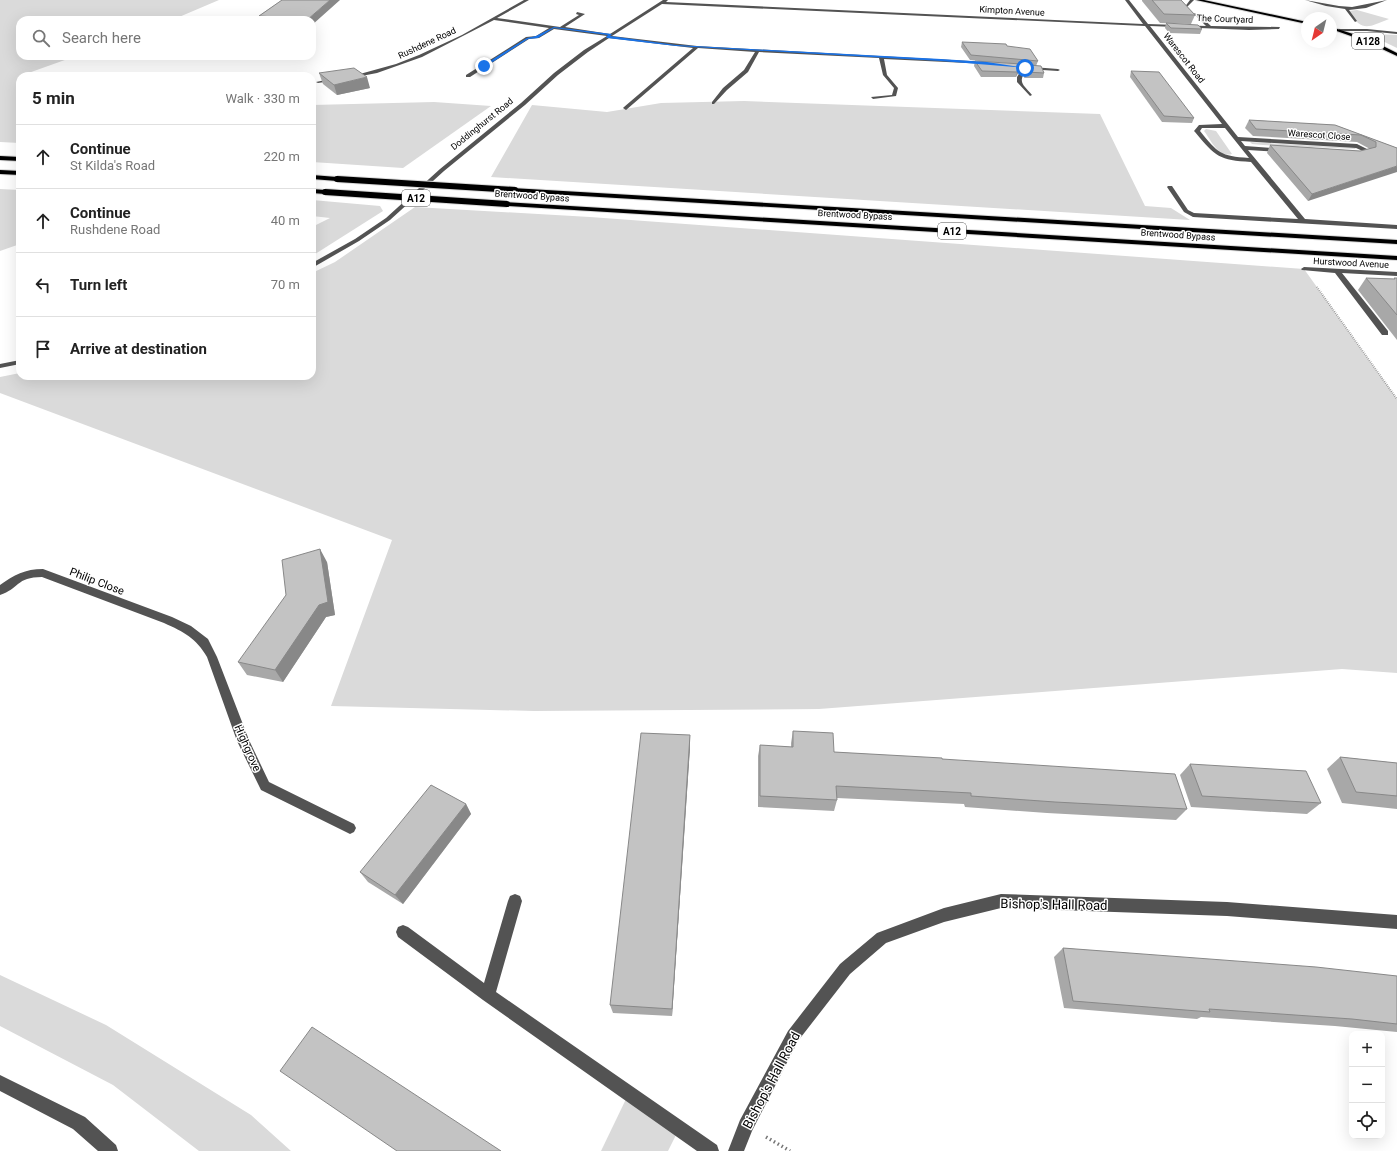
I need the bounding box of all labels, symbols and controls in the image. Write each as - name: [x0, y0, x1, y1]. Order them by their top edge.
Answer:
- street label: Kimpton Avenue: [979, 4, 1045, 18]
- north arrow: [1301, 12, 1337, 48]
- street label: The Courtyard: [1197, 13, 1253, 25]
- search box: [16, 16, 316, 60]
- street label: Rushdene Road: [397, 25, 457, 61]
- icon: search: [30, 27, 52, 49]
- text: Search here: [62, 29, 141, 47]
- street label: Warescot Road: [1161, 31, 1207, 85]
- road number: A128: [1352, 33, 1384, 49]
- route end: [475, 57, 493, 75]
- route start: [1016, 59, 1034, 77]
- text: 5 min: [32, 88, 75, 108]
- text: Walk · 330 m: [225, 91, 300, 106]
- street label: Doddinghurst Road: [449, 96, 515, 152]
- street label: Warescot Close: [1287, 128, 1351, 142]
- text: Continue: [70, 140, 131, 158]
- icon: ahead: [32, 146, 54, 168]
- text: 220 m: [263, 149, 300, 164]
- text: St Kilda's Road: [70, 158, 155, 173]
- street label: Brentwood Bypass: [494, 188, 570, 204]
- road number: A12: [402, 190, 430, 206]
- text: Continue: [70, 204, 131, 222]
- street label: Brentwood Bypass: [817, 208, 893, 222]
- icon: ahead: [32, 210, 54, 232]
- text: 40 m: [271, 213, 300, 228]
- text: Rushdene Road: [70, 222, 160, 237]
- road number: A12: [938, 223, 966, 239]
- street label: Brentwood Bypass: [1140, 227, 1216, 243]
- street label: Hurstwood Avenue: [1313, 256, 1389, 270]
- icon: left: [32, 274, 54, 296]
- text: Turn left: [70, 276, 127, 294]
- text: 70 m: [271, 277, 300, 292]
- icon: arrive: [32, 338, 54, 360]
- text: Arrive at destination: [70, 340, 207, 358]
- street label: Philip Close: [68, 565, 126, 598]
- street label: Highgrove: [231, 723, 264, 774]
- street label: Bishop's Hall Road: [1000, 896, 1108, 913]
- street label: Bishop's Hall Road: [740, 1029, 803, 1131]
- map controls: [1349, 1031, 1385, 1139]
- button: +: [1349, 1031, 1385, 1067]
- button: −: [1349, 1067, 1385, 1103]
- button: locate: [1349, 1103, 1385, 1139]

